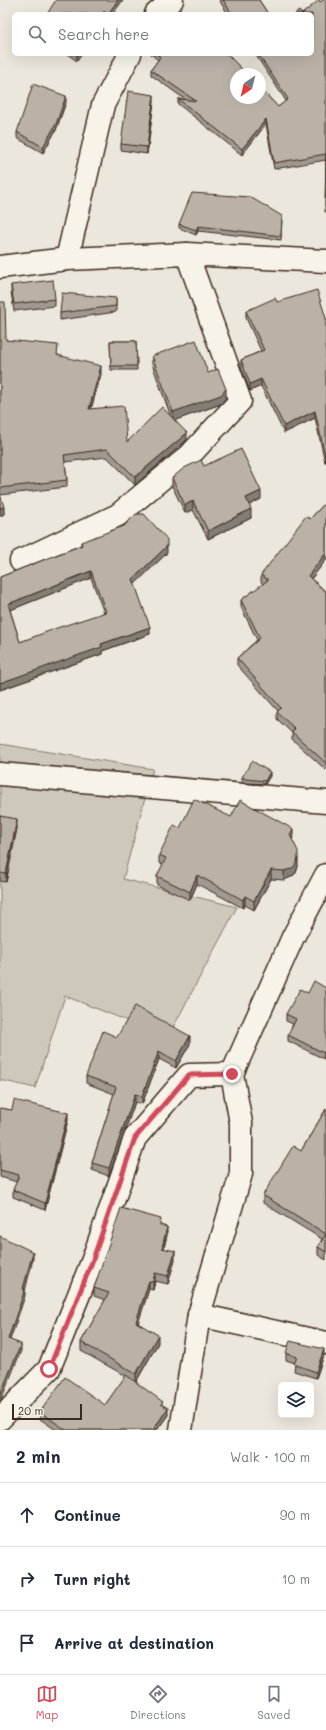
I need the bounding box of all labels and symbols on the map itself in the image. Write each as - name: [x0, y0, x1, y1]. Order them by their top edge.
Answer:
- north arrow: [230, 68, 266, 104]
- route end: [223, 1065, 241, 1083]
- route start: [40, 1360, 58, 1378]
- scale bar: [12, 1402, 82, 1421]

